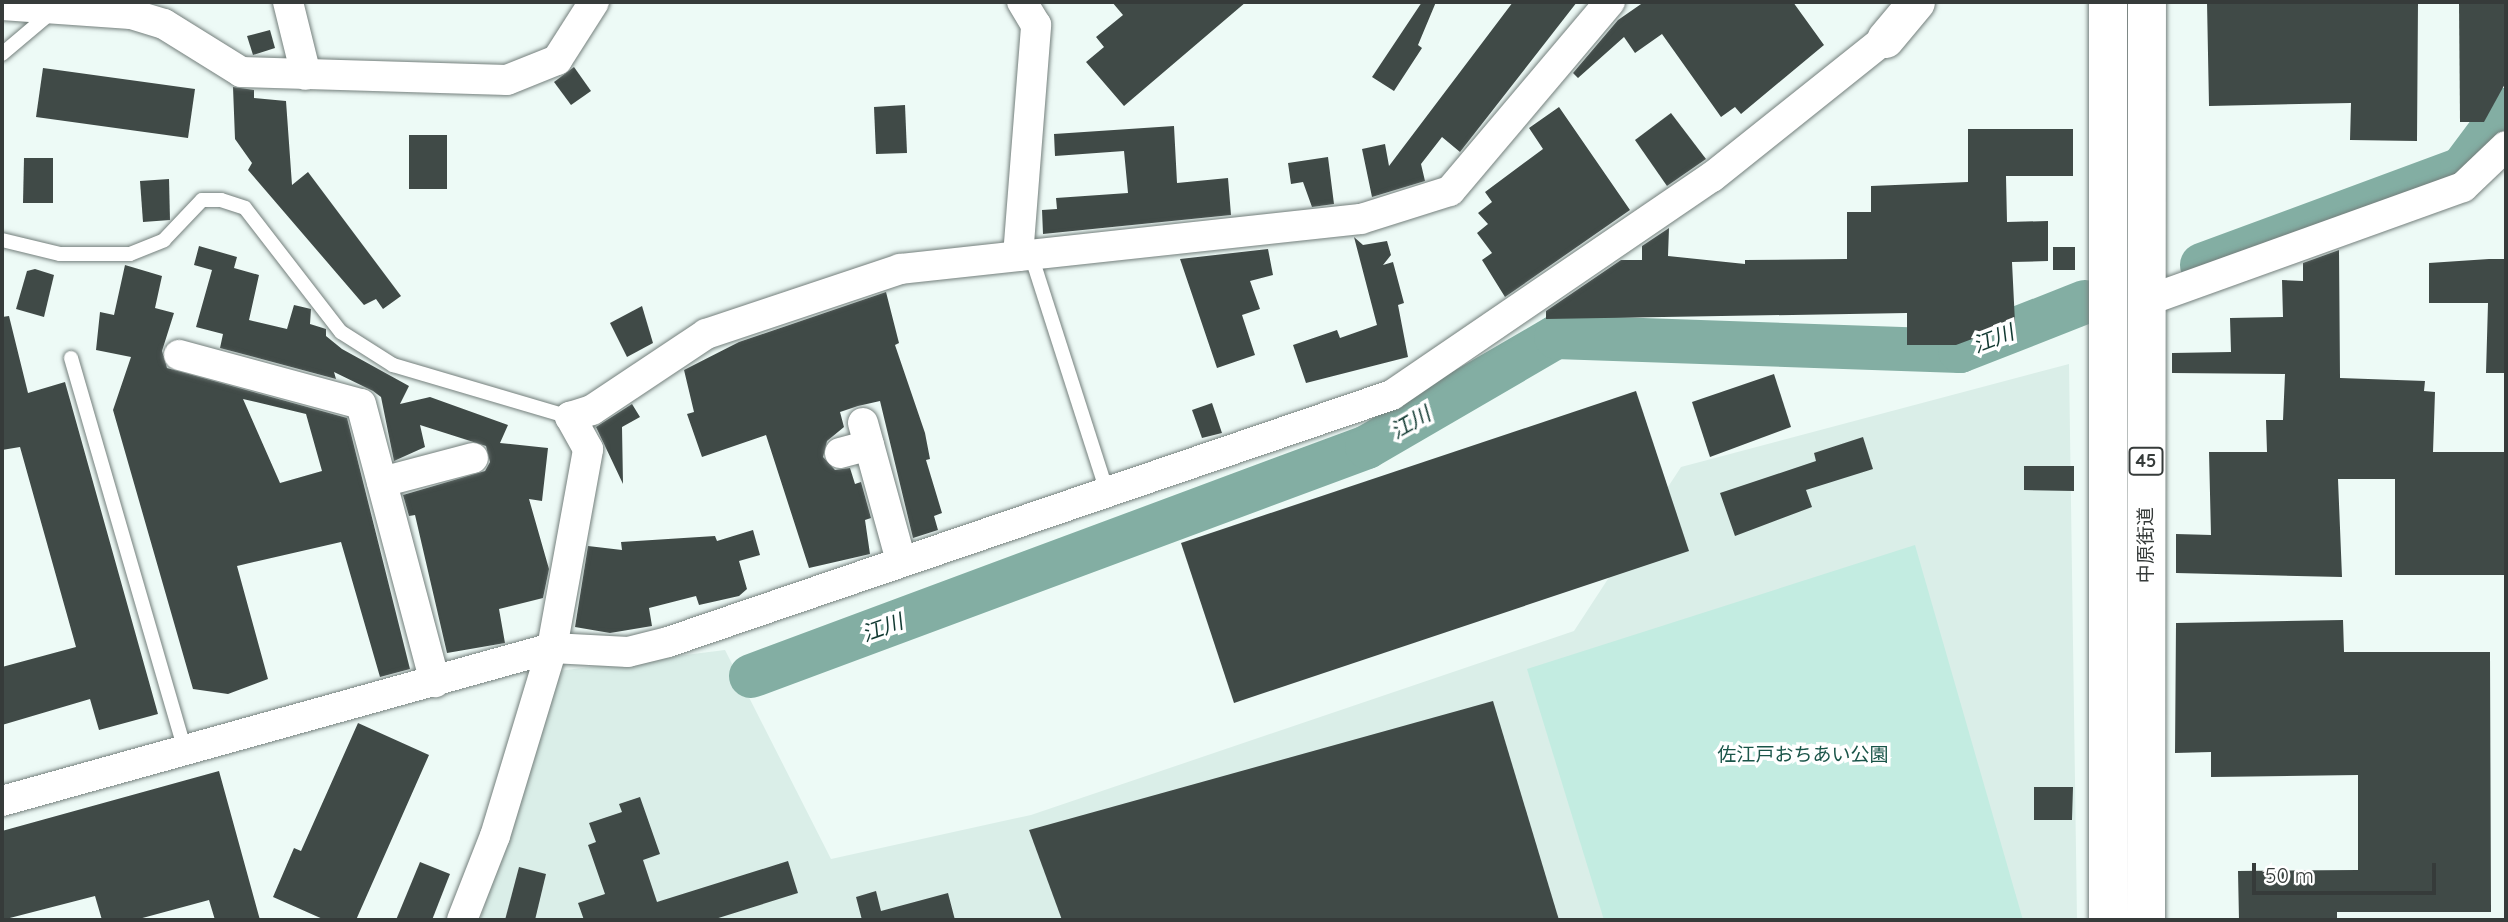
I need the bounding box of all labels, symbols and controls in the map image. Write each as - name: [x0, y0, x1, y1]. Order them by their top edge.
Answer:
- water label: 江川: [1969, 319, 2017, 357]
- water label: 江川: [1386, 401, 1434, 443]
- road number: 45: [2128, 447, 2164, 476]
- street label: 中原街道: [2135, 507, 2157, 583]
- water label: 江川: [858, 608, 906, 646]
- park label: 佐江戸おちあい公園: [1718, 744, 1888, 766]
- scale bar: [2256, 848, 2440, 892]
- text: 50 m: [2265, 862, 2314, 888]

